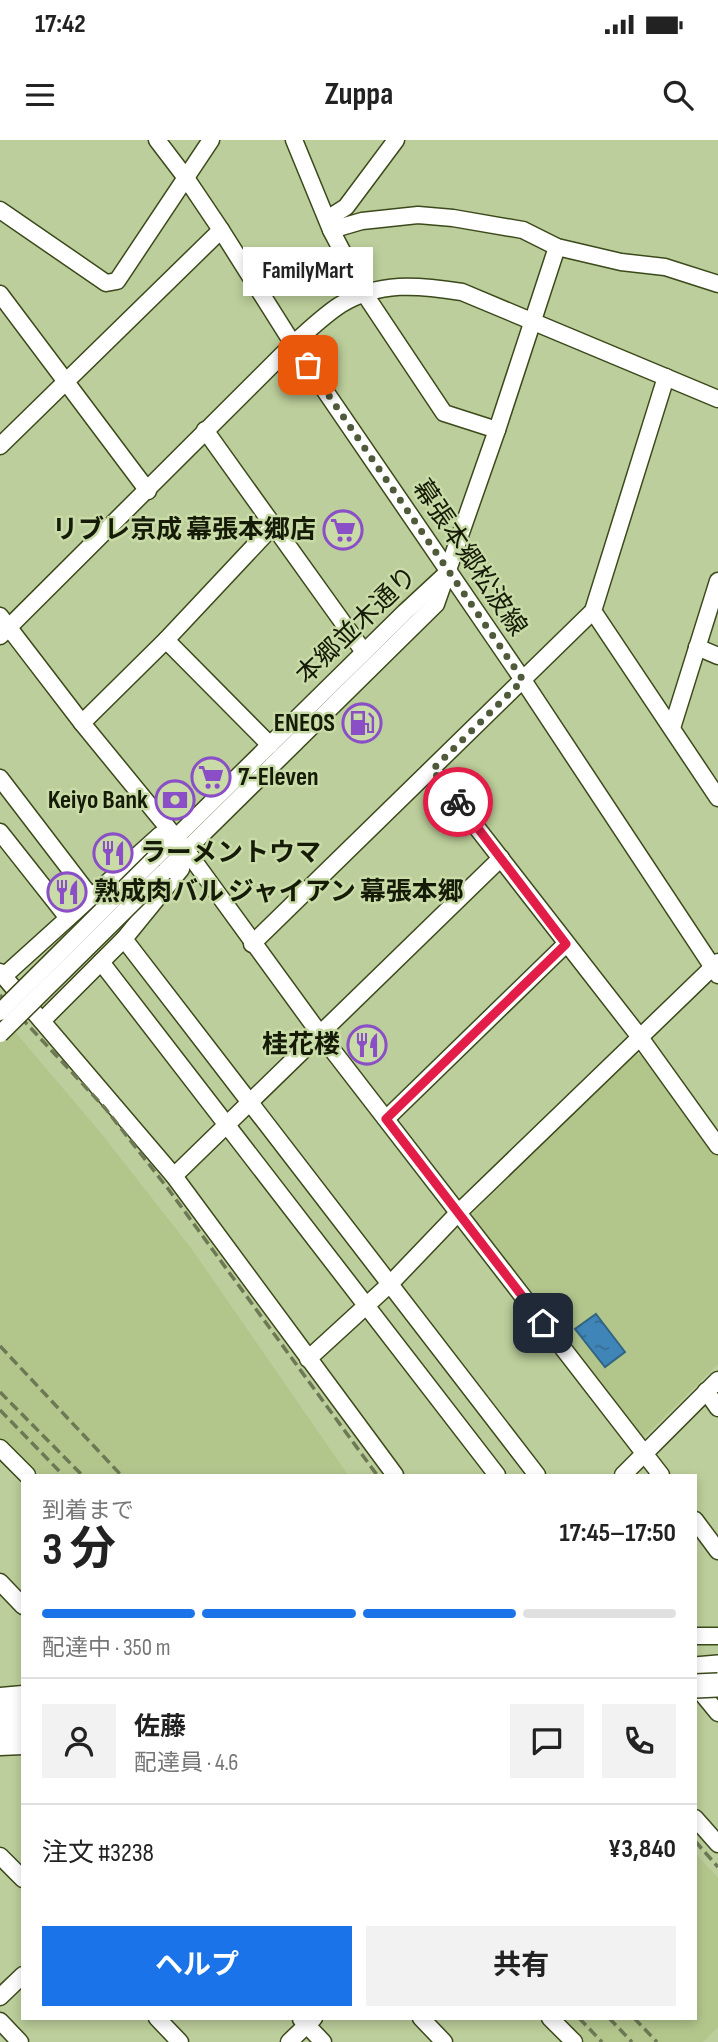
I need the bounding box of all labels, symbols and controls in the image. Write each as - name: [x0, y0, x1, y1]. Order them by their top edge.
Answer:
- text: 17:42: [35, 9, 86, 40]
- text: Zuppa: [325, 75, 393, 114]
- icon: menu: [21, 76, 59, 114]
- icon: search: [659, 76, 697, 114]
- callout: FamilyMart: [243, 246, 373, 295]
- text: FamilyMart: [262, 257, 354, 285]
- pin: [278, 335, 338, 395]
- icon: bag: [289, 346, 327, 384]
- street label: 幕張本郷松波線: [405, 474, 533, 642]
- supermarket icon: リブレ京成 幕張本郷店: [322, 509, 364, 551]
- place label: リブレ京成 幕張本郷店: [52, 515, 316, 546]
- street label: 本郷並木通り: [290, 561, 424, 691]
- fuel station icon: ENEOS: [341, 702, 383, 744]
- place label: ENEOS: [274, 708, 335, 739]
- supermarket icon: 7-Eleven: [190, 756, 232, 798]
- place label: 7-Eleven: [238, 762, 319, 793]
- courier: [423, 767, 493, 837]
- bank icon: Keiyo Bank: [154, 779, 196, 821]
- icon: bike: [439, 783, 477, 821]
- place label: Keiyo Bank: [48, 785, 148, 816]
- restaurant icon: ラーメントウマ: [92, 832, 134, 874]
- place label: ラーメントウマ: [140, 838, 321, 869]
- restaurant icon: 熟成肉バル ジャイアン 幕張本郷: [46, 871, 88, 913]
- place label: 熟成肉バル ジャイアン 幕張本郷: [94, 877, 464, 908]
- restaurant icon: 桂花楼: [346, 1024, 388, 1066]
- place label: 桂花楼: [262, 1030, 340, 1061]
- pin: [513, 1293, 573, 1353]
- icon: home: [524, 1304, 562, 1342]
- text: 到着まで: [42, 1497, 134, 1525]
- text: 17:45–17:50: [560, 1518, 676, 1549]
- text: 3 分: [42, 1523, 116, 1578]
- text: 配達中 · 350 m: [42, 1634, 170, 1662]
- button: person: [42, 1704, 116, 1778]
- button: chat: [510, 1704, 584, 1778]
- button: phone: [602, 1704, 676, 1778]
- text: 佐藤: [134, 1712, 186, 1743]
- text: 配達員 · 4.6: [134, 1749, 238, 1777]
- text: ¥3,840: [608, 1834, 676, 1865]
- text: 注文 #3238: [42, 1838, 154, 1869]
- button: ヘルプ: [42, 1926, 352, 2006]
- button: 共有: [366, 1926, 676, 2006]

